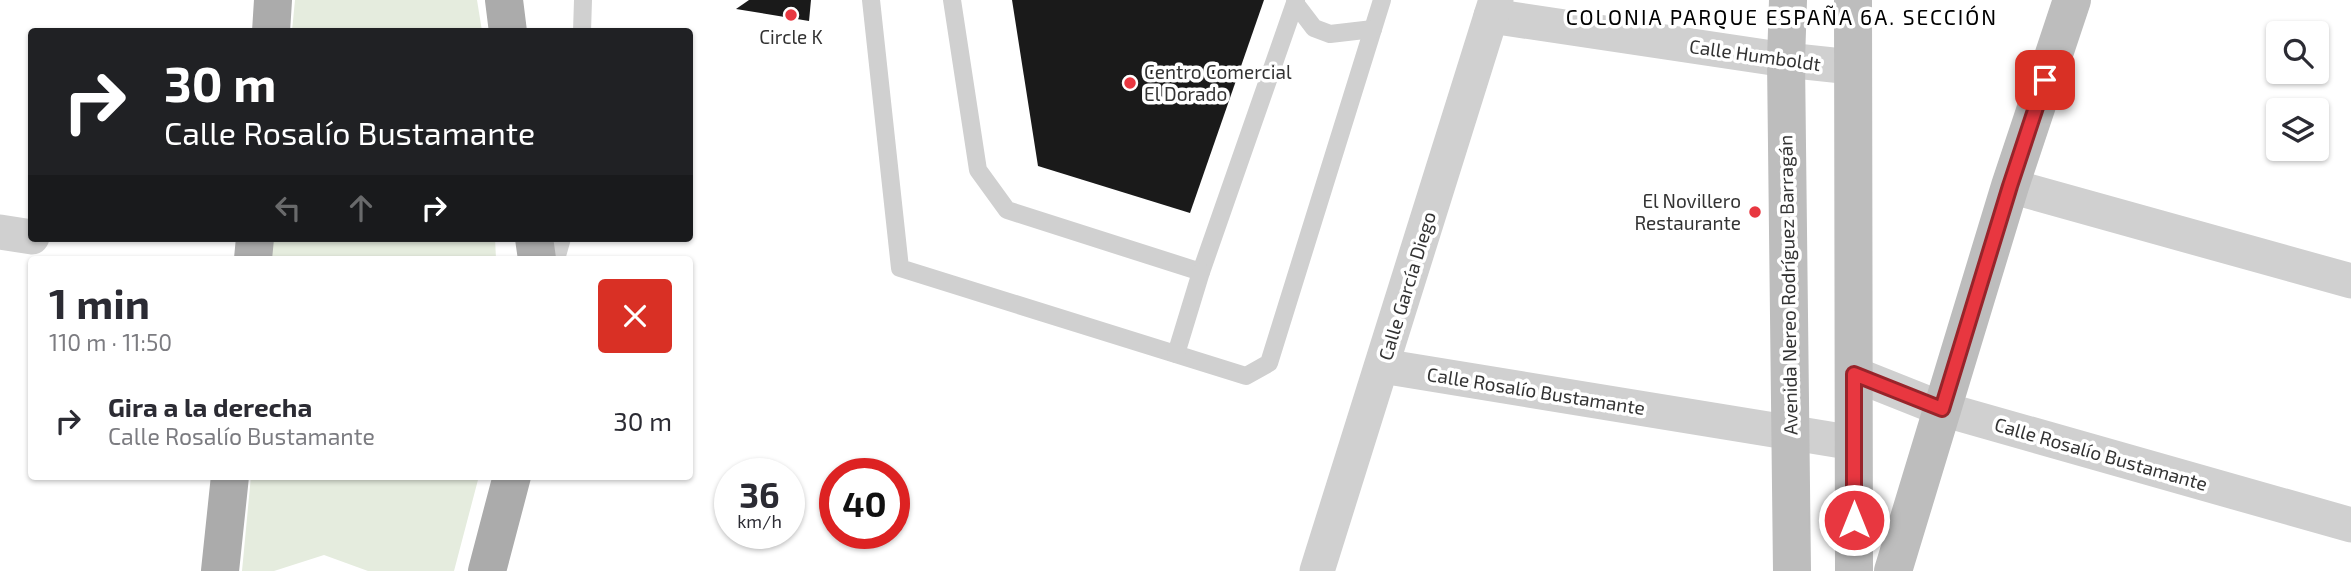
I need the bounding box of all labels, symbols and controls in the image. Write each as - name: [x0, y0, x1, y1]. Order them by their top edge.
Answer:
- district label: COLONIA PARQUE ESPAÑA 6A. SECCIÓN: [1566, 4, 1998, 30]
- marker: Circle K: [783, 7, 799, 23]
- map controls: [2266, 21, 2329, 161]
- button: search: [2266, 21, 2329, 84]
- place label: Circle K: [759, 25, 823, 48]
- street label: Calle Humboldt: [1688, 34, 1822, 75]
- pin: [2015, 50, 2075, 110]
- text: 30 m: [164, 53, 276, 112]
- icon: right: [49, 56, 140, 147]
- place label: Centro Comercial El Dorado: [1144, 60, 1292, 105]
- icon: arrive: [2026, 61, 2064, 99]
- marker: Centro Comercial El Dorado: [1122, 75, 1138, 91]
- button: layers: [2266, 98, 2329, 161]
- text: Calle Rosalío Bustamante: [164, 113, 535, 151]
- street label: Avenida Nereo Rodríguez Barragán: [1773, 135, 1802, 435]
- icon: left: [269, 189, 307, 227]
- icon: ahead: [342, 189, 380, 227]
- icon: right: [415, 189, 453, 227]
- place label: El Novillero Restaurante: [1634, 189, 1741, 234]
- marker: El Novillero Restaurante: [1747, 204, 1763, 220]
- street label: Calle García Diego: [1373, 209, 1440, 363]
- text: 1 min: [49, 277, 150, 327]
- button: close: [598, 279, 672, 353]
- text: 110 m · 11:50: [49, 328, 172, 356]
- street label: Calle Rosalío Bustamante: [1425, 362, 1647, 419]
- text: Gira a la derecha: [108, 391, 312, 422]
- icon: right: [49, 402, 87, 440]
- text: 30 m: [613, 405, 672, 436]
- street label: Calle Rosalío Bustamante: [1992, 412, 2210, 495]
- text: Calle Rosalío Bustamante: [108, 422, 375, 450]
- speed limit sign: 40: [819, 458, 910, 549]
- text: 36: [739, 473, 780, 515]
- position arrow: [1817, 483, 1891, 557]
- text: km/h: [737, 510, 782, 532]

